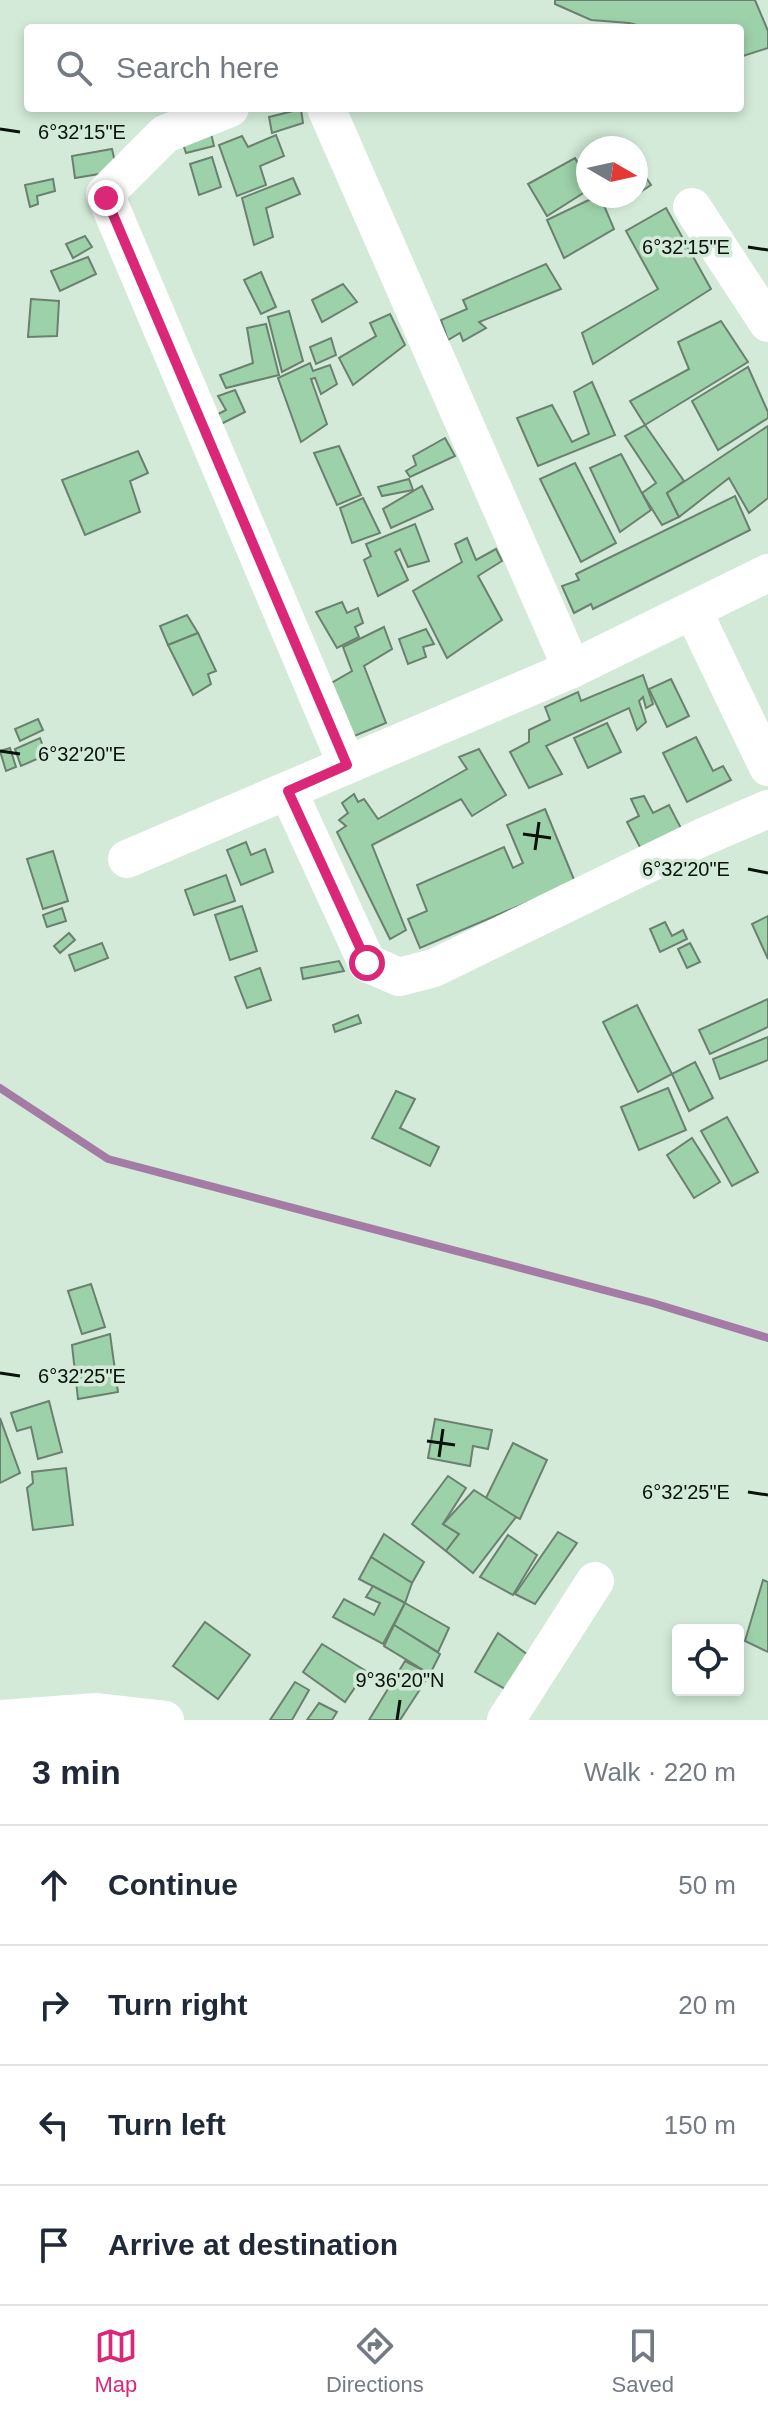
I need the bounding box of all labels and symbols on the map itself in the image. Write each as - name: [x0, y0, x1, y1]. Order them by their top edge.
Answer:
- text: 6°32'15"E: [38, 121, 126, 143]
- north arrow: [576, 136, 648, 208]
- route end: [88, 180, 124, 216]
- text: 6°32'15"E: [642, 236, 730, 258]
- text: 6°32'20"E: [38, 743, 126, 765]
- text: 6°32'20"E: [642, 858, 730, 880]
- route start: [349, 945, 385, 981]
- text: 6°32'25"E: [38, 1365, 126, 1387]
- text: 6°32'25"E: [642, 1481, 730, 1503]
- text: 9°36'20"N: [356, 1669, 444, 1691]

